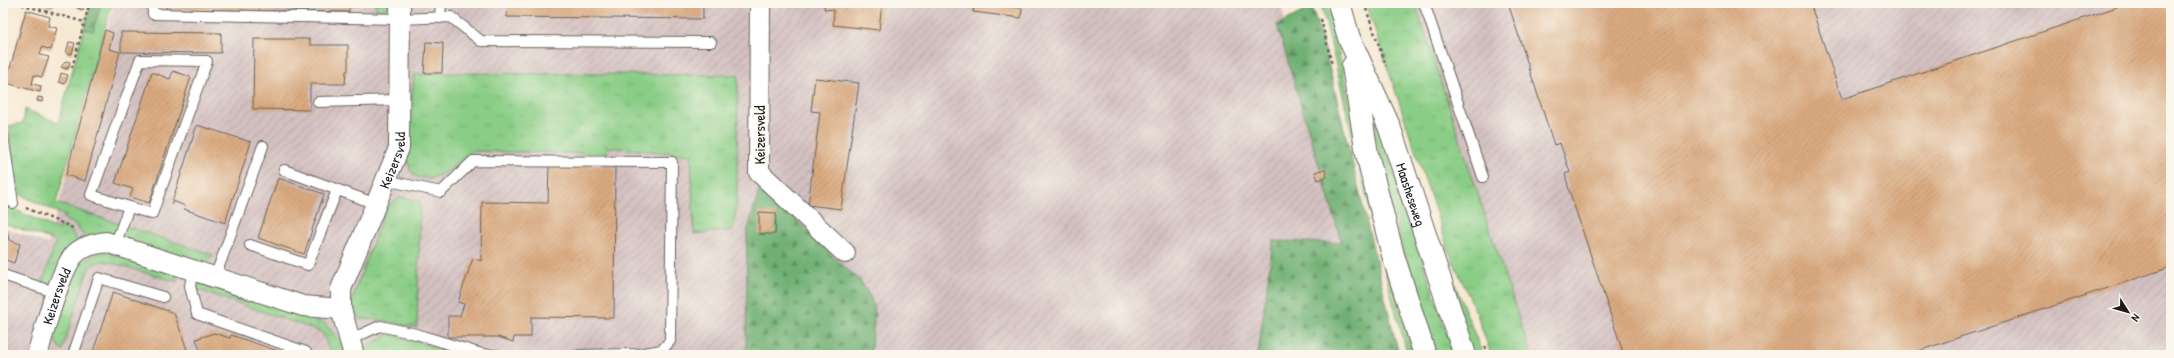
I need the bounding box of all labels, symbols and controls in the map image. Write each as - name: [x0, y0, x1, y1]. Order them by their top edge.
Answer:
- street label: Keizersveld: [750, 105, 769, 164]
- street label: Keizersveld: [374, 131, 409, 191]
- street label: Maasheseweg: [1392, 160, 1431, 229]
- street label: Keizersveld: [37, 264, 75, 327]
- north arrow: [2108, 292, 2148, 332]
- text: N: [2129, 311, 2143, 325]

